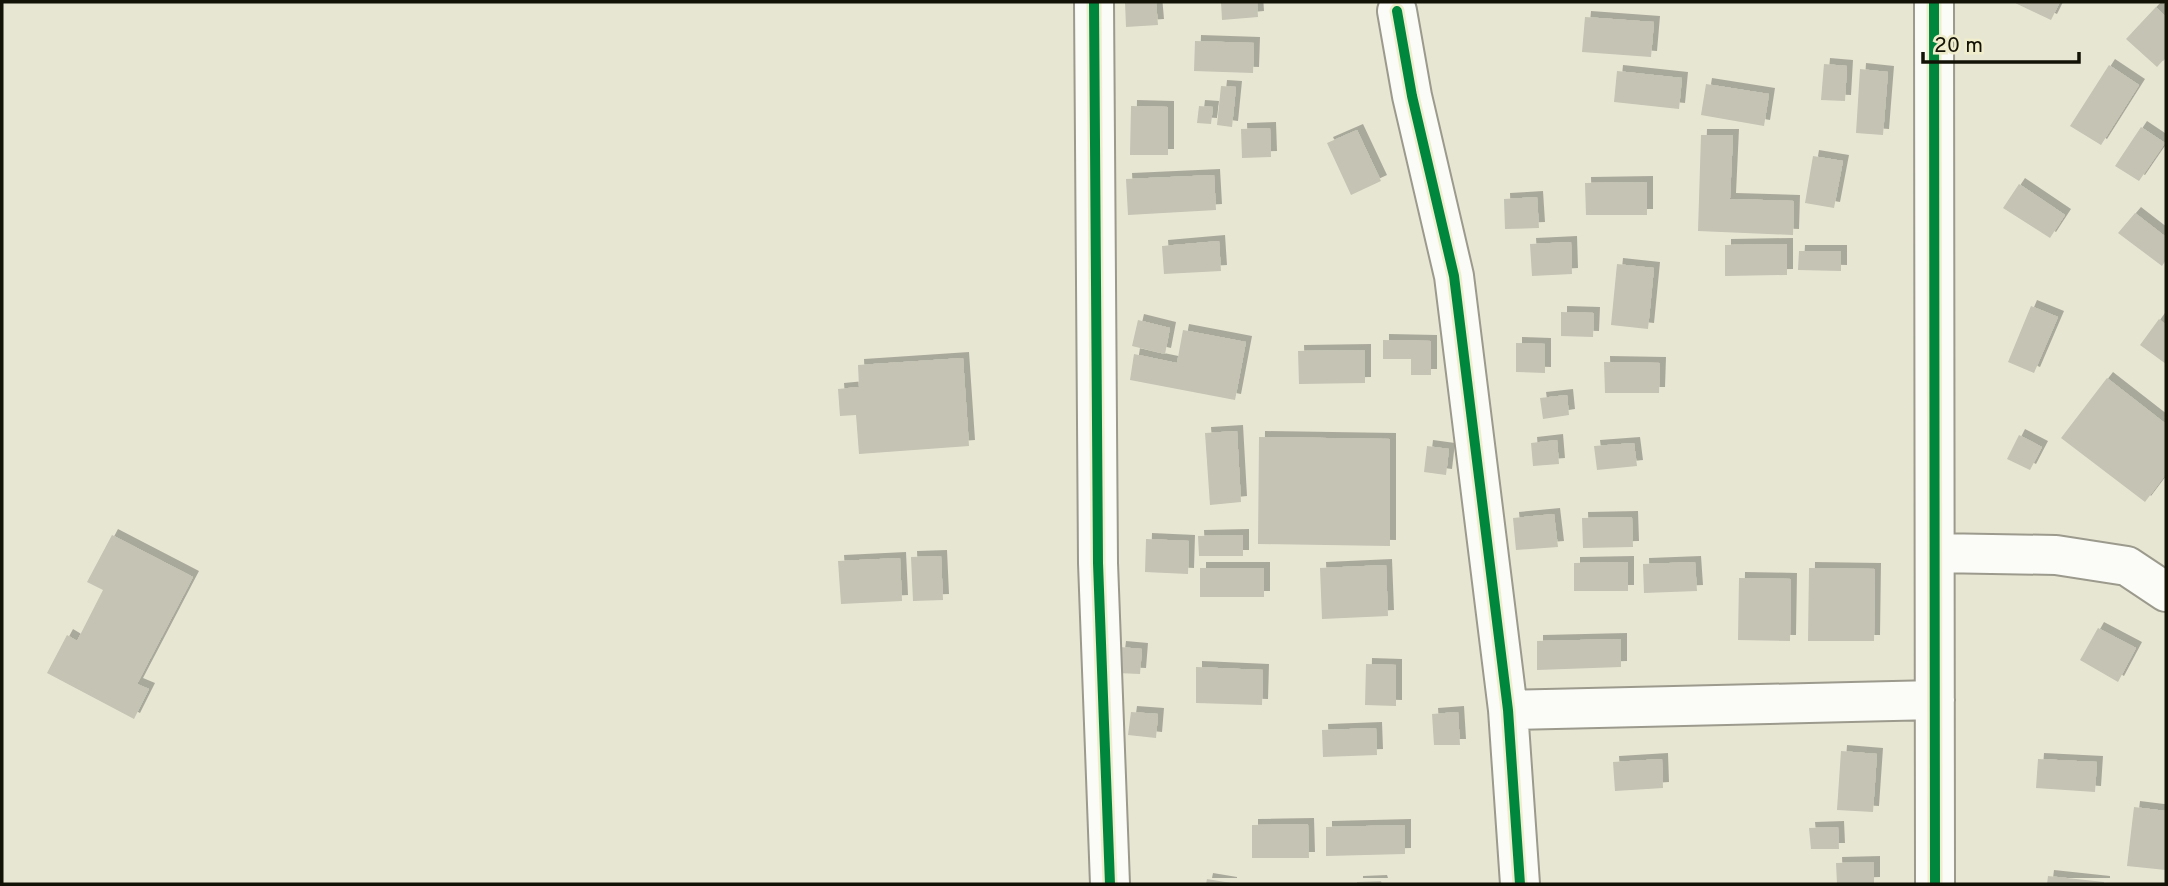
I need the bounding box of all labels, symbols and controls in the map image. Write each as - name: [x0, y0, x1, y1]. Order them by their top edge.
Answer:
- scale bar: [1923, 21, 2079, 65]
- text: 20 m: [1934, 33, 1983, 60]

